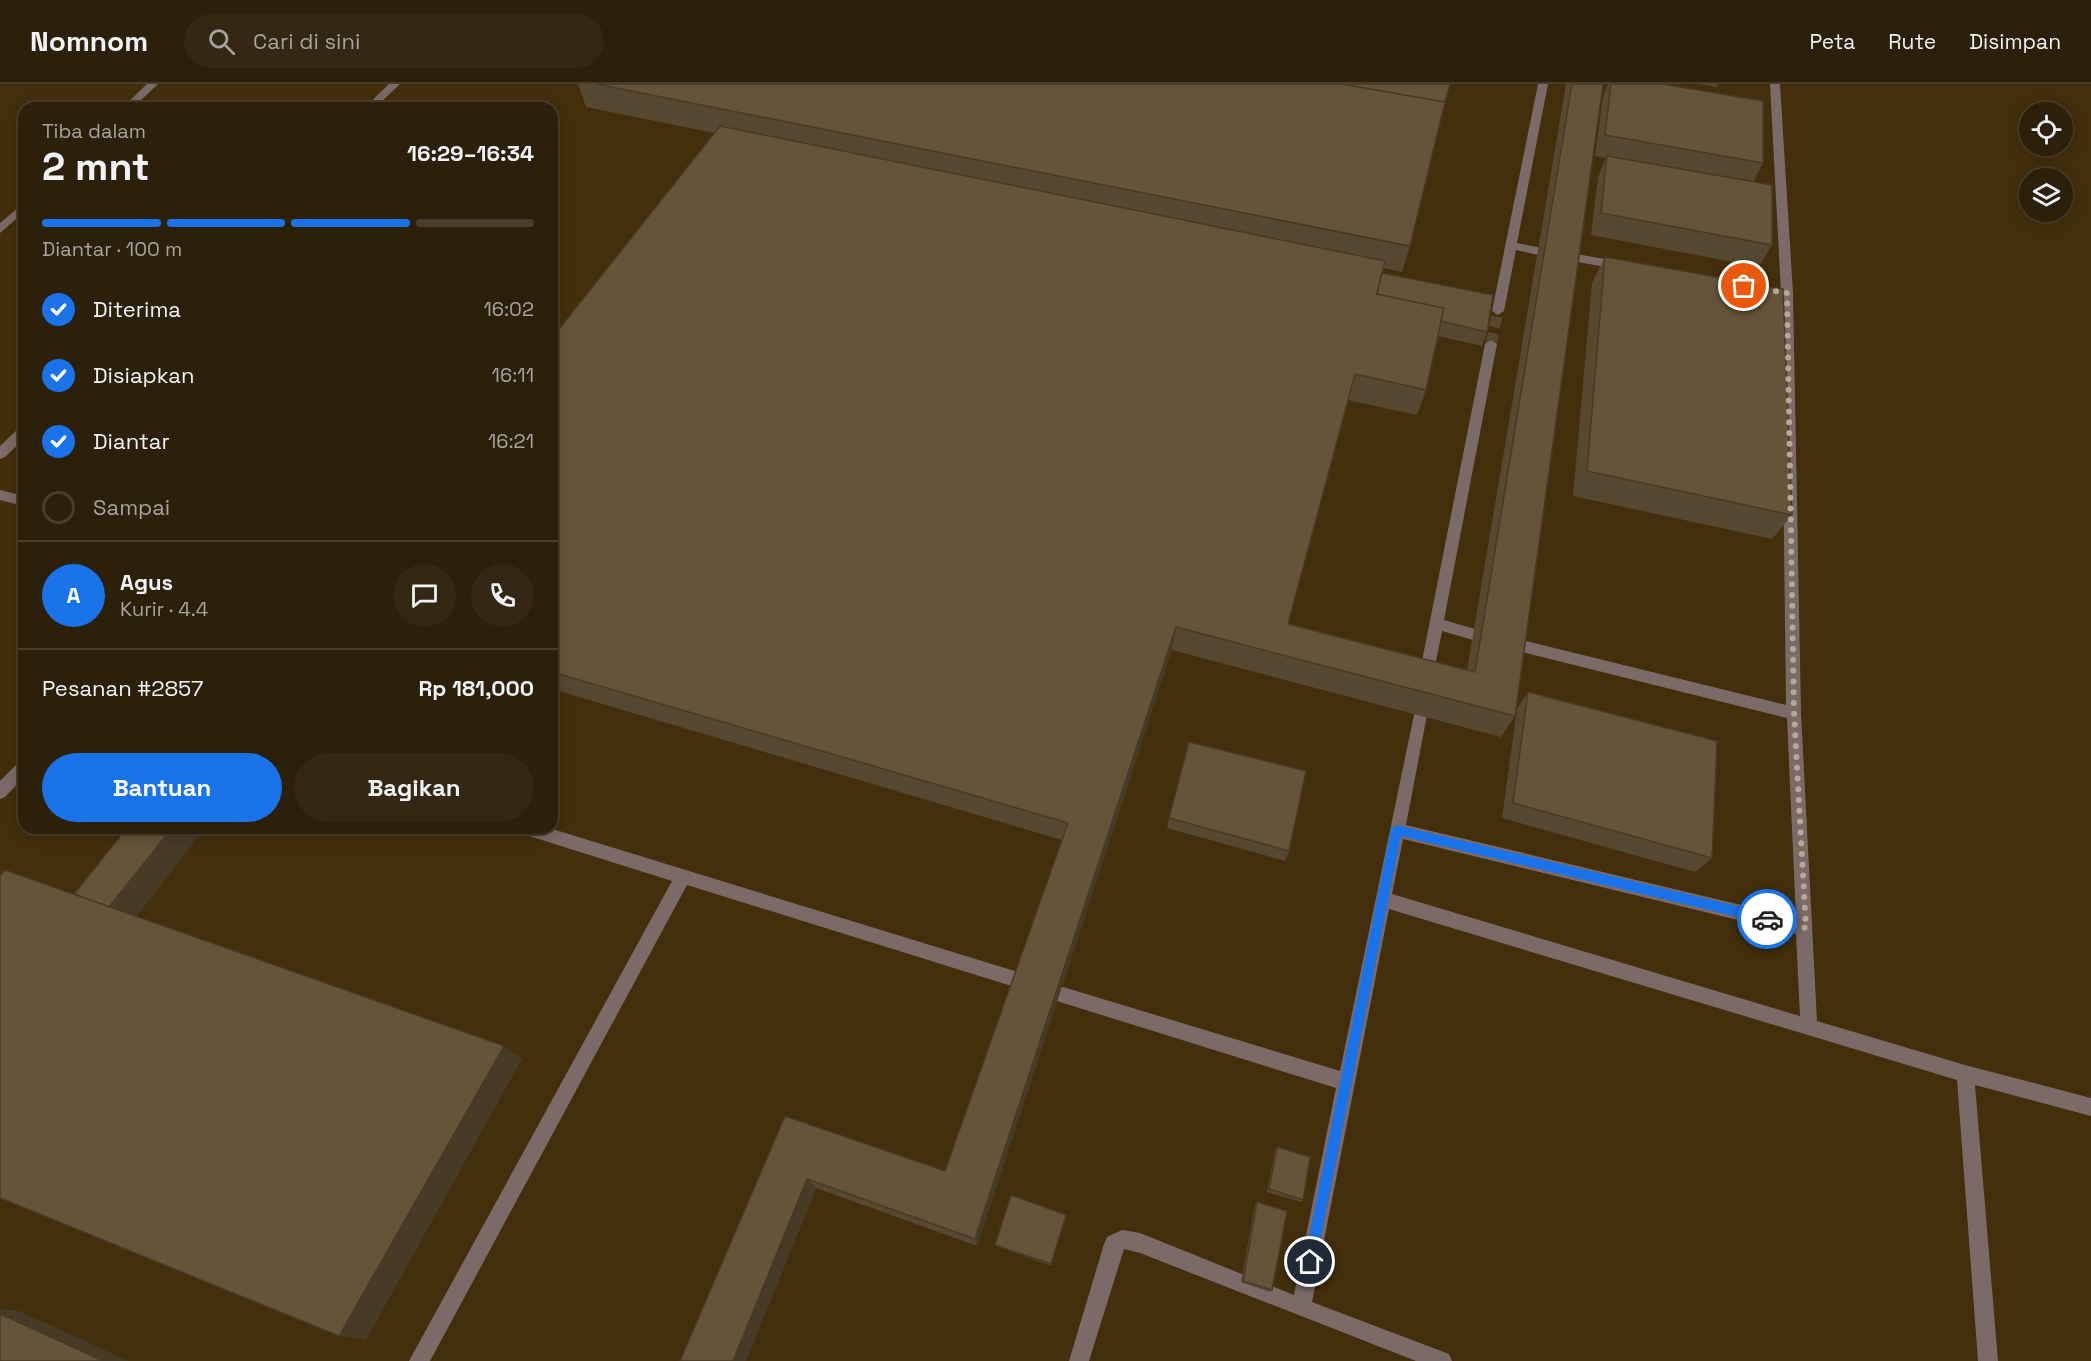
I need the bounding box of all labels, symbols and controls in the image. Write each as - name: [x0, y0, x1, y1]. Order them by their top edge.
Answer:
- search box: [184, 14, 604, 68]
- text: Nomnom: [30, 23, 148, 59]
- icon: search: [205, 25, 238, 58]
- text: Cari di sini: [253, 27, 360, 55]
- text: Peta: [1809, 28, 1855, 55]
- text: Rute: [1888, 28, 1936, 55]
- text: Disimpan: [1969, 28, 2061, 55]
- map controls: [2019, 102, 2073, 222]
- button: locate: [2019, 102, 2073, 156]
- text: Tiba dalam: [42, 118, 146, 144]
- text: 16:29–16:34: [407, 139, 534, 167]
- text: 2 mnt: [42, 142, 150, 191]
- button: layers: [2019, 168, 2073, 222]
- text: Diantar · 100 m: [42, 236, 182, 262]
- pin: [1718, 260, 1769, 311]
- icon: bag: [1727, 269, 1760, 302]
- icon: check: [42, 293, 75, 326]
- text: Diterima: [93, 295, 181, 323]
- text: 16:02: [483, 296, 534, 322]
- icon: check: [42, 359, 75, 392]
- text: Disiapkan: [93, 361, 195, 389]
- text: 16:11: [492, 362, 534, 388]
- icon: check: [42, 425, 75, 458]
- text: Diantar: [93, 427, 170, 455]
- text: 16:21: [488, 428, 534, 454]
- text: Sampai: [93, 493, 170, 521]
- button: chat: [393, 564, 456, 627]
- button: phone: [471, 564, 534, 627]
- text: Agus: [120, 568, 173, 596]
- text: A: [67, 581, 80, 609]
- text: Kurir · 4.4: [120, 596, 208, 622]
- text: Pesanan #2857: [42, 674, 203, 702]
- text: Rp 181,000: [418, 674, 534, 702]
- button: Bantuan: [42, 753, 282, 822]
- button: Bagikan: [294, 753, 534, 822]
- courier: [1737, 889, 1797, 949]
- icon: car: [1751, 903, 1784, 936]
- pin: [1284, 1236, 1335, 1287]
- icon: home: [1293, 1245, 1326, 1278]

